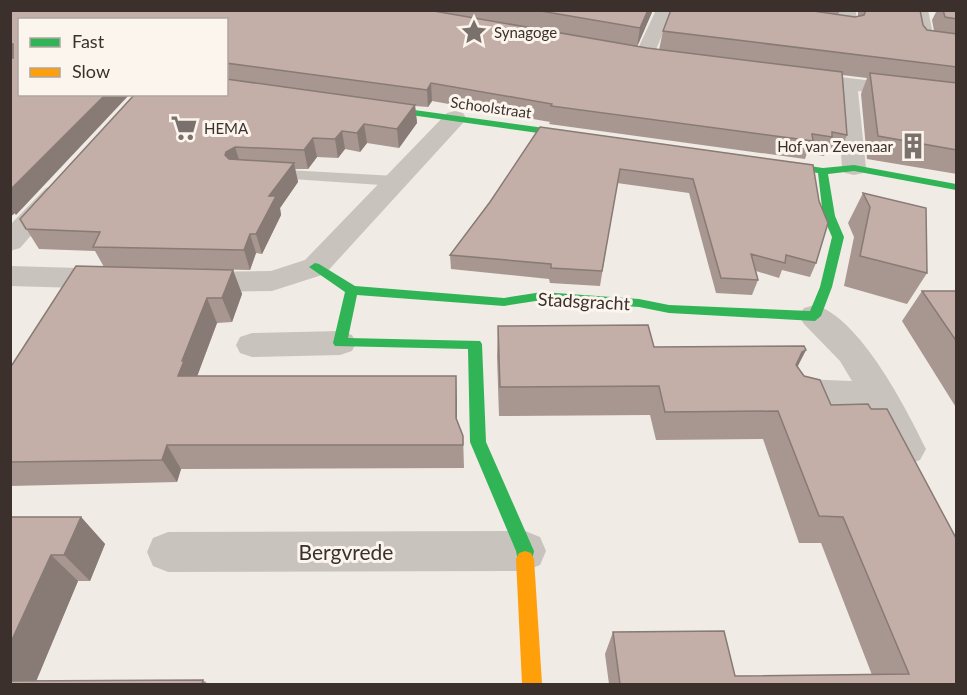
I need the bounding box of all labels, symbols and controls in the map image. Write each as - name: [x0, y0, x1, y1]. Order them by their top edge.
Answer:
- place icon: Synagoge: [459, 17, 489, 47]
- legend: [18, 18, 228, 96]
- place label: Synagoge: [494, 23, 557, 41]
- text: Fast: [72, 30, 105, 52]
- text: Slow: [72, 60, 110, 82]
- street label: Schoolstraat: [449, 92, 533, 122]
- supermarket icon: HEMA: [169, 113, 199, 143]
- place label: HEMA: [204, 119, 249, 137]
- building icon: Hof van Zevenaar: [898, 131, 928, 161]
- place label: Hof van Zevenaar: [777, 137, 894, 155]
- street label: Stadsgracht: [537, 288, 631, 314]
- street label: Bergvrede: [299, 539, 393, 564]

